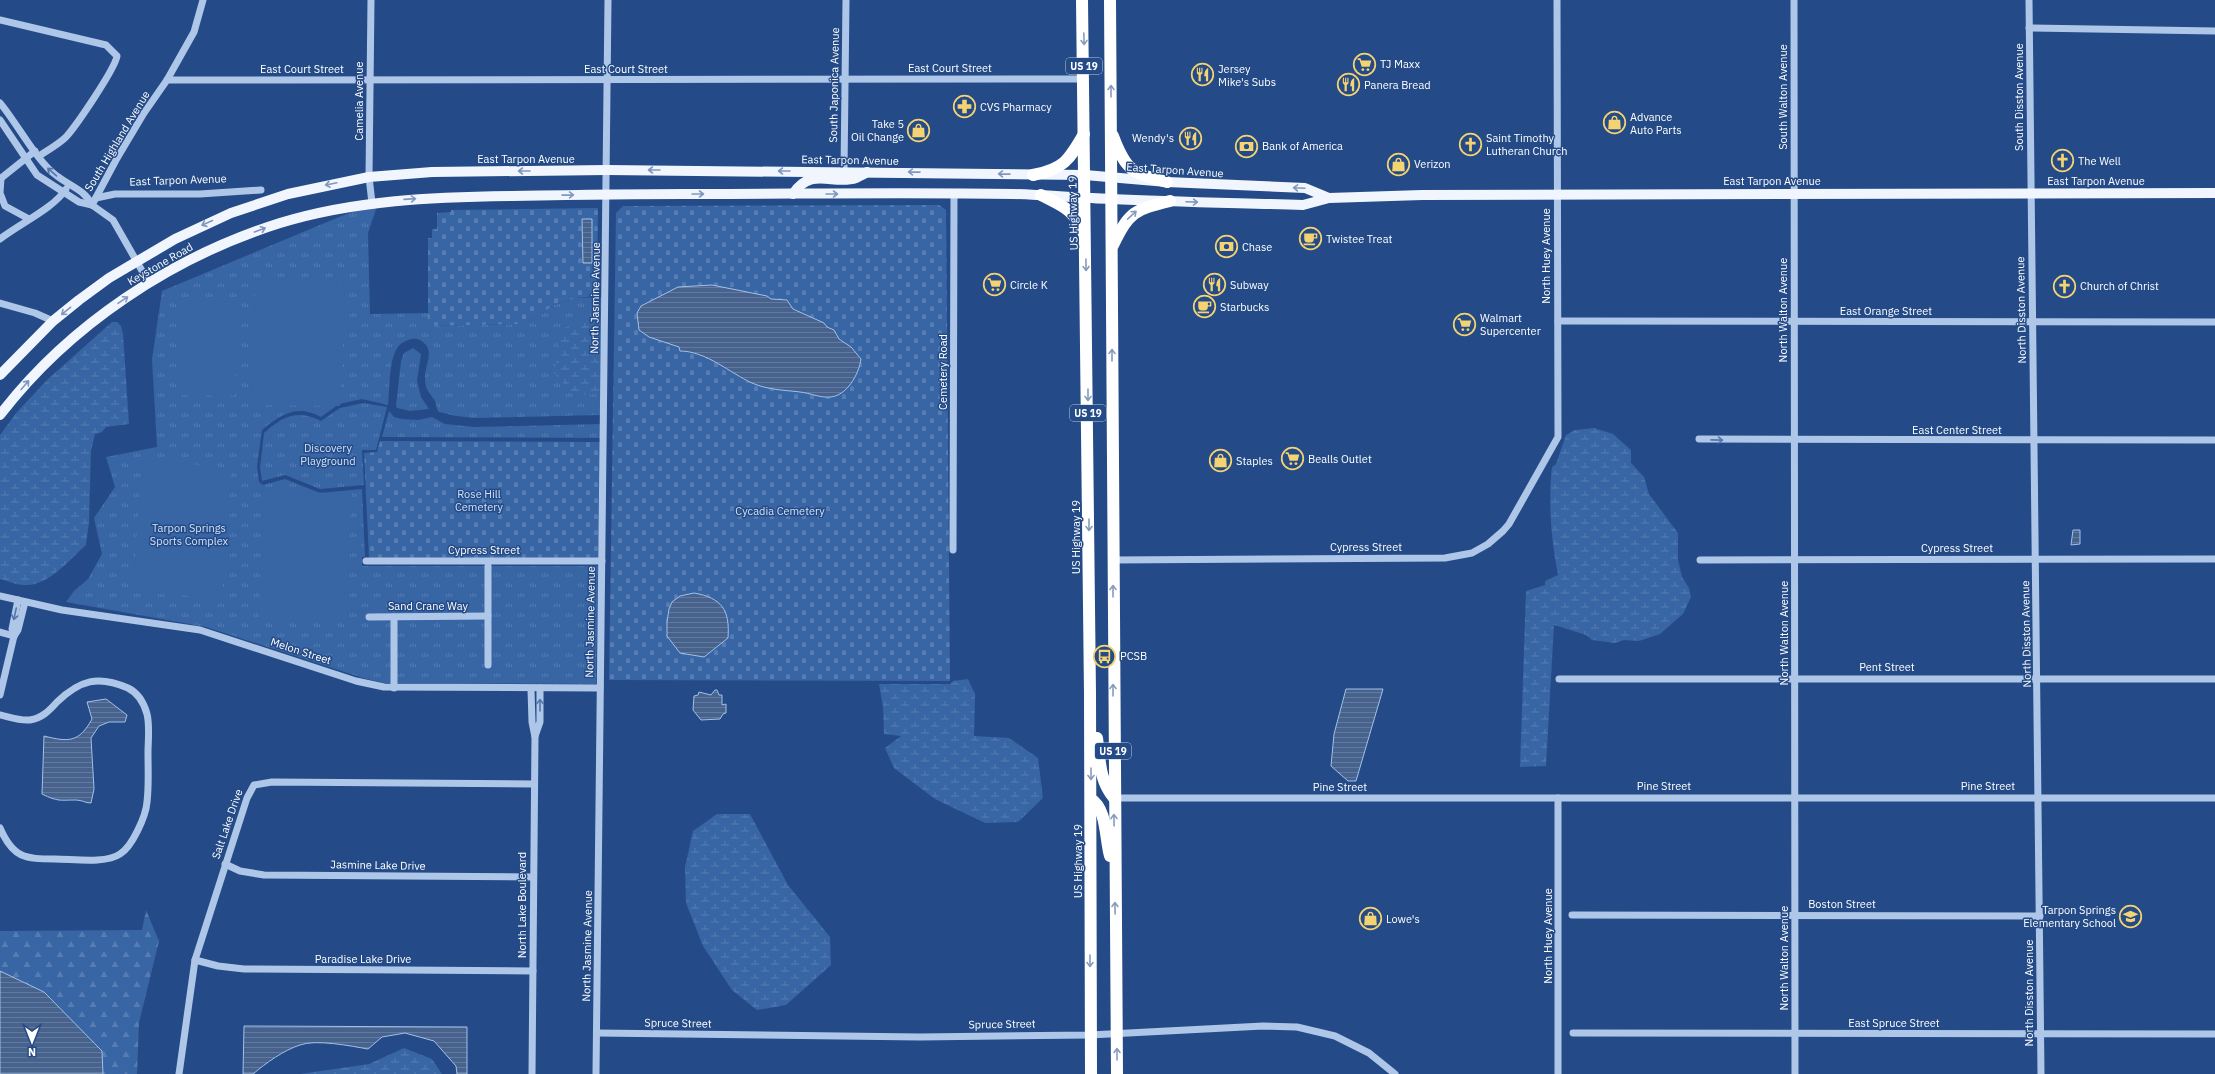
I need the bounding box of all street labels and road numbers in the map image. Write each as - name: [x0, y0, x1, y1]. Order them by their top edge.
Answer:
- street label: South Japonica Avenue: [826, 27, 842, 143]
- street label: South Disston Avenue: [2012, 43, 2026, 151]
- street label: South Walton Avenue: [1776, 44, 1790, 150]
- road number: US 19: [1066, 58, 1102, 74]
- street label: Camelia Avenue: [352, 61, 366, 141]
- street label: East Court Street: [908, 61, 992, 75]
- street label: East Court Street: [260, 62, 344, 76]
- street label: East Court Street: [584, 62, 668, 76]
- street label: South Highland Avenue: [81, 88, 153, 194]
- street label: East Tarpon Avenue: [477, 152, 575, 166]
- street label: East Tarpon Avenue: [801, 152, 899, 168]
- street label: East Tarpon Avenue: [1126, 160, 1224, 180]
- street label: East Tarpon Avenue: [129, 171, 227, 189]
- street label: East Tarpon Avenue: [1723, 174, 1821, 188]
- street label: East Tarpon Avenue: [2047, 174, 2145, 188]
- street label: US Highway 19: [1065, 176, 1081, 250]
- street label: North Huey Avenue: [1539, 208, 1553, 304]
- street label: Keystone Road: [125, 240, 195, 288]
- street label: North Jasmine Avenue: [587, 242, 603, 354]
- street label: North Disston Avenue: [2013, 256, 2029, 364]
- street label: North Walton Avenue: [1776, 258, 1790, 362]
- street label: East Orange Street: [1840, 304, 1932, 318]
- street label: Cemetery Road: [936, 334, 950, 410]
- road number: US 19: [1070, 405, 1106, 421]
- street label: East Center Street: [1912, 423, 2002, 437]
- street label: US Highway 19: [1069, 500, 1083, 574]
- street label: Cypress Street: [1330, 540, 1402, 554]
- street label: Cypress Street: [1921, 541, 1993, 555]
- street label: Cypress Street: [448, 543, 520, 557]
- street label: North Jasmine Avenue: [582, 566, 598, 678]
- street label: North Disston Avenue: [2018, 580, 2034, 688]
- street label: North Walton Avenue: [1777, 581, 1791, 685]
- street label: Sand Crane Way: [388, 599, 469, 613]
- street label: Melon Street: [269, 635, 333, 667]
- street label: Pent Street: [1859, 660, 1915, 674]
- road number: US 19: [1095, 743, 1131, 759]
- street label: Pine Street: [1637, 779, 1691, 793]
- street label: Pine Street: [1961, 779, 2015, 793]
- street label: Pine Street: [1313, 780, 1367, 794]
- street label: Salt Lake Drive: [209, 787, 245, 861]
- street label: US Highway 19: [1071, 824, 1085, 898]
- street label: North Lake Boulevard: [515, 852, 529, 958]
- street label: Jasmine Lake Drive: [330, 857, 426, 873]
- street label: North Huey Avenue: [1541, 888, 1555, 984]
- street label: North Jasmine Avenue: [579, 890, 595, 1002]
- street label: Boston Street: [1808, 897, 1876, 911]
- street label: North Walton Avenue: [1777, 906, 1791, 1010]
- street label: North Disston Avenue: [2022, 940, 2036, 1046]
- street label: Paradise Lake Drive: [315, 952, 411, 966]
- street label: Spruce Street: [644, 1015, 712, 1031]
- street label: Spruce Street: [968, 1016, 1036, 1032]
- street label: East Spruce Street: [1848, 1016, 1940, 1030]

